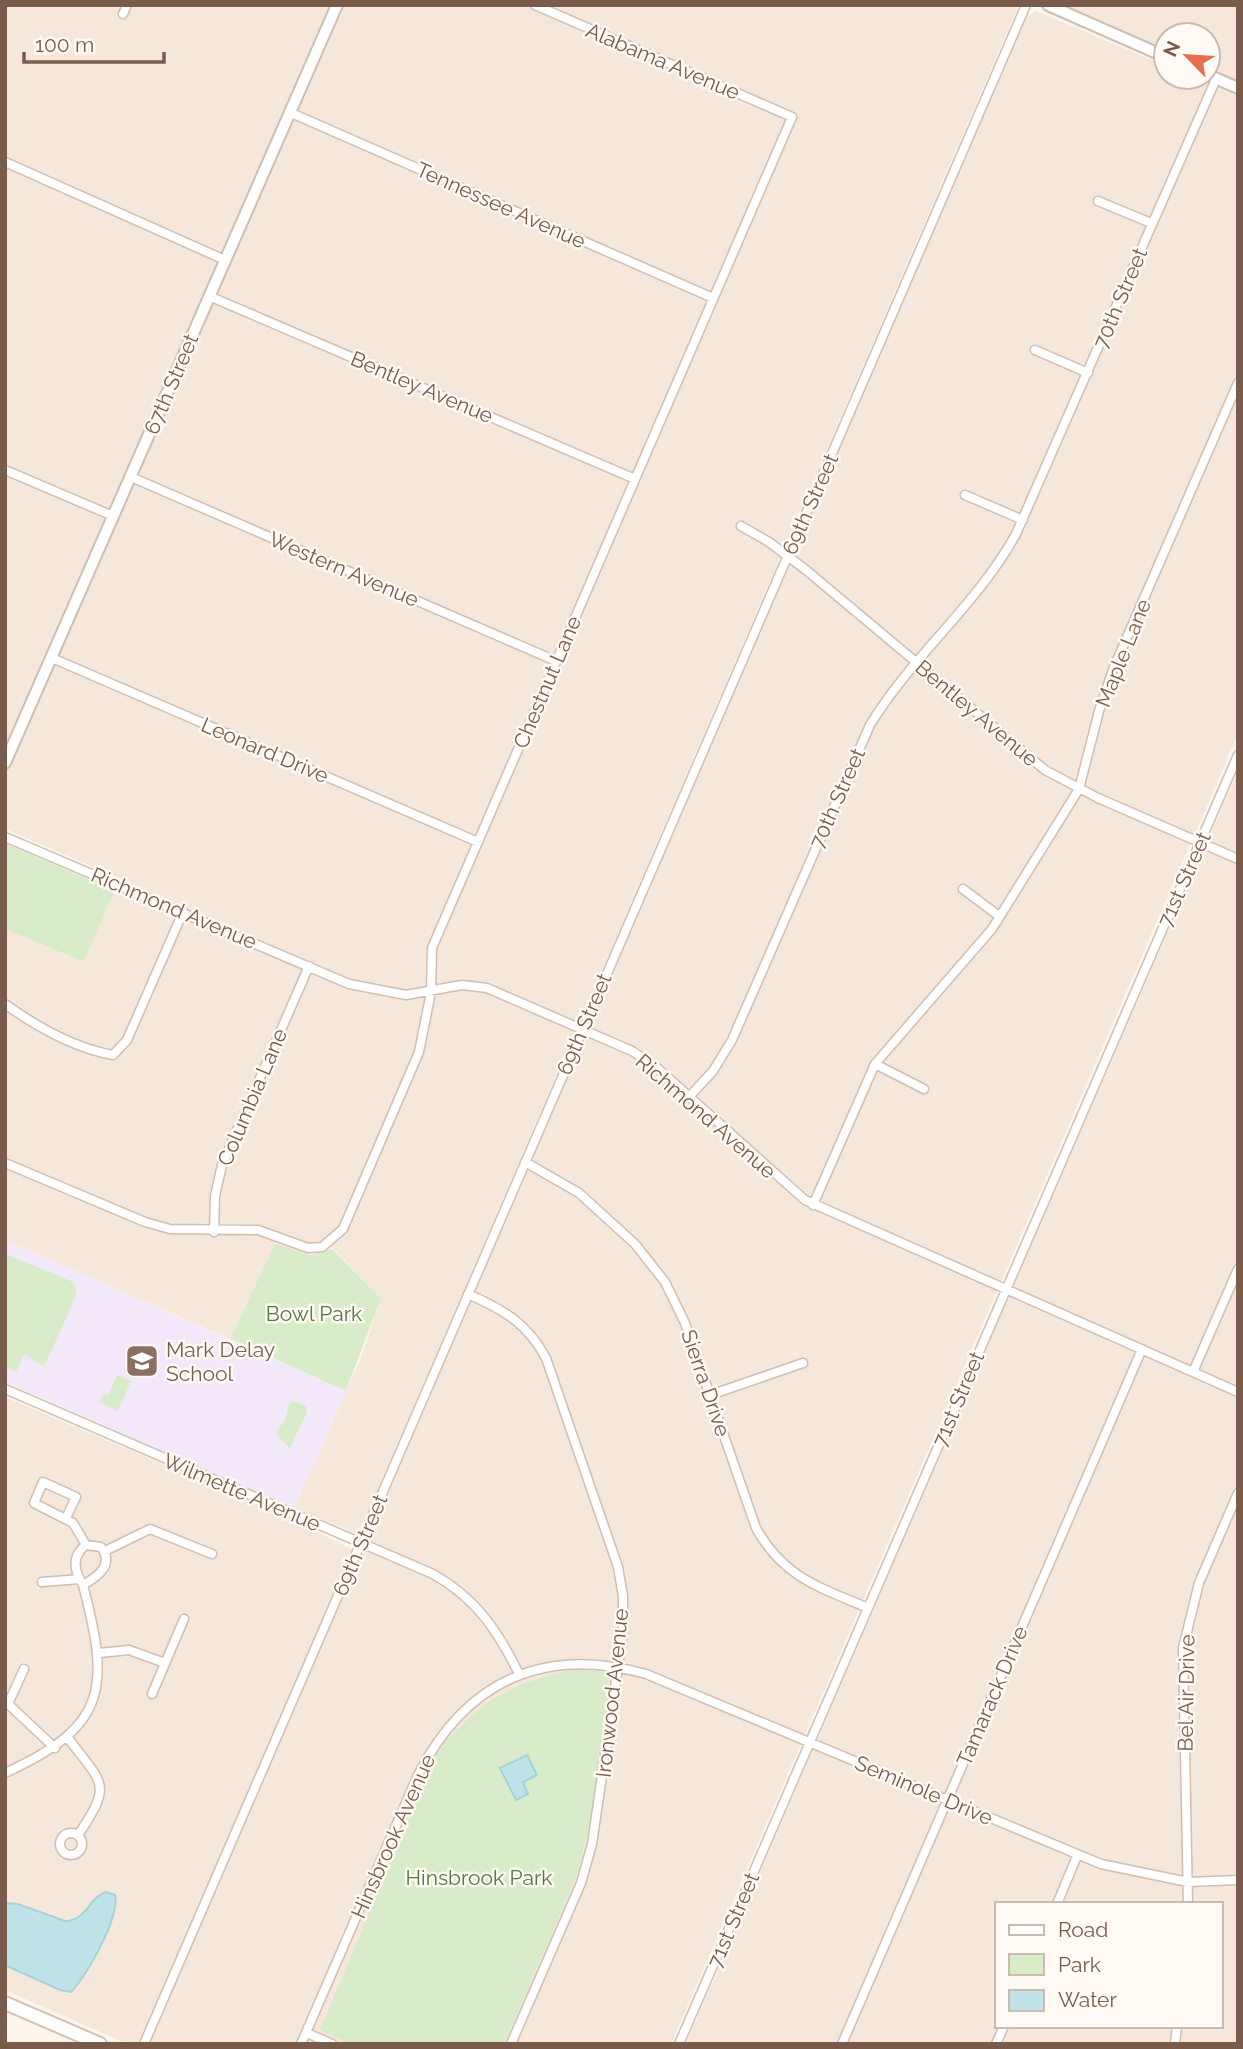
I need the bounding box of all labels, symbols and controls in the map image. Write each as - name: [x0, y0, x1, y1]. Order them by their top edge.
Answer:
- street label: Alabama Avenue: [582, 17, 744, 105]
- scale bar: [24, 21, 164, 65]
- north arrow: [1152, 21, 1222, 91]
- text: 100 m: [35, 32, 94, 57]
- text: N: [1159, 38, 1185, 60]
- street label: Tennessee Avenue: [412, 156, 590, 254]
- street label: 70th Street: [1088, 244, 1152, 352]
- street label: 67th Street: [139, 330, 203, 438]
- street label: Bentley Avenue: [347, 346, 497, 428]
- street label: 69th Street: [777, 450, 843, 558]
- street label: Western Avenue: [265, 526, 423, 612]
- street label: Maple Lane: [1090, 595, 1156, 711]
- street label: Chestnut Lane: [508, 612, 586, 752]
- street label: Bentley Avenue: [911, 654, 1043, 772]
- street label: Leonard Drive: [197, 712, 333, 788]
- street label: 70th Street: [804, 744, 870, 852]
- street label: 71st Street: [1152, 828, 1216, 930]
- street label: Richmond Avenue: [87, 862, 261, 954]
- street label: 69th Street: [551, 969, 617, 1079]
- street label: Columbia Lane: [212, 1024, 292, 1170]
- street label: Richmond Avenue: [631, 1048, 781, 1184]
- park label: Bowl Park: [266, 1301, 362, 1326]
- street label: Sierra Drive: [676, 1326, 736, 1440]
- place label: Mark Delay School: [166, 1337, 275, 1386]
- school or university icon: Mark Delay School: [123, 1342, 161, 1380]
- street label: 71st Street: [927, 1348, 989, 1450]
- street label: Wilmette Avenue: [160, 1448, 324, 1536]
- street label: 69th Street: [327, 1490, 393, 1600]
- street label: Ironwood Avenue: [591, 1607, 633, 1779]
- street label: Tamarack Drive: [951, 1622, 1033, 1770]
- street label: Bel Air Drive: [1172, 1634, 1200, 1752]
- street label: Hinsbrook Avenue: [346, 1750, 440, 1922]
- street label: Seminole Drive: [851, 1750, 997, 1830]
- park label: Hinsbrook Park: [406, 1865, 552, 1890]
- street label: 71st Street: [702, 1869, 764, 1971]
- legend: [995, 1902, 1222, 2028]
- text: Road: [1058, 1917, 1108, 1942]
- text: Park: [1058, 1952, 1101, 1977]
- text: Water: [1058, 1987, 1117, 2012]

